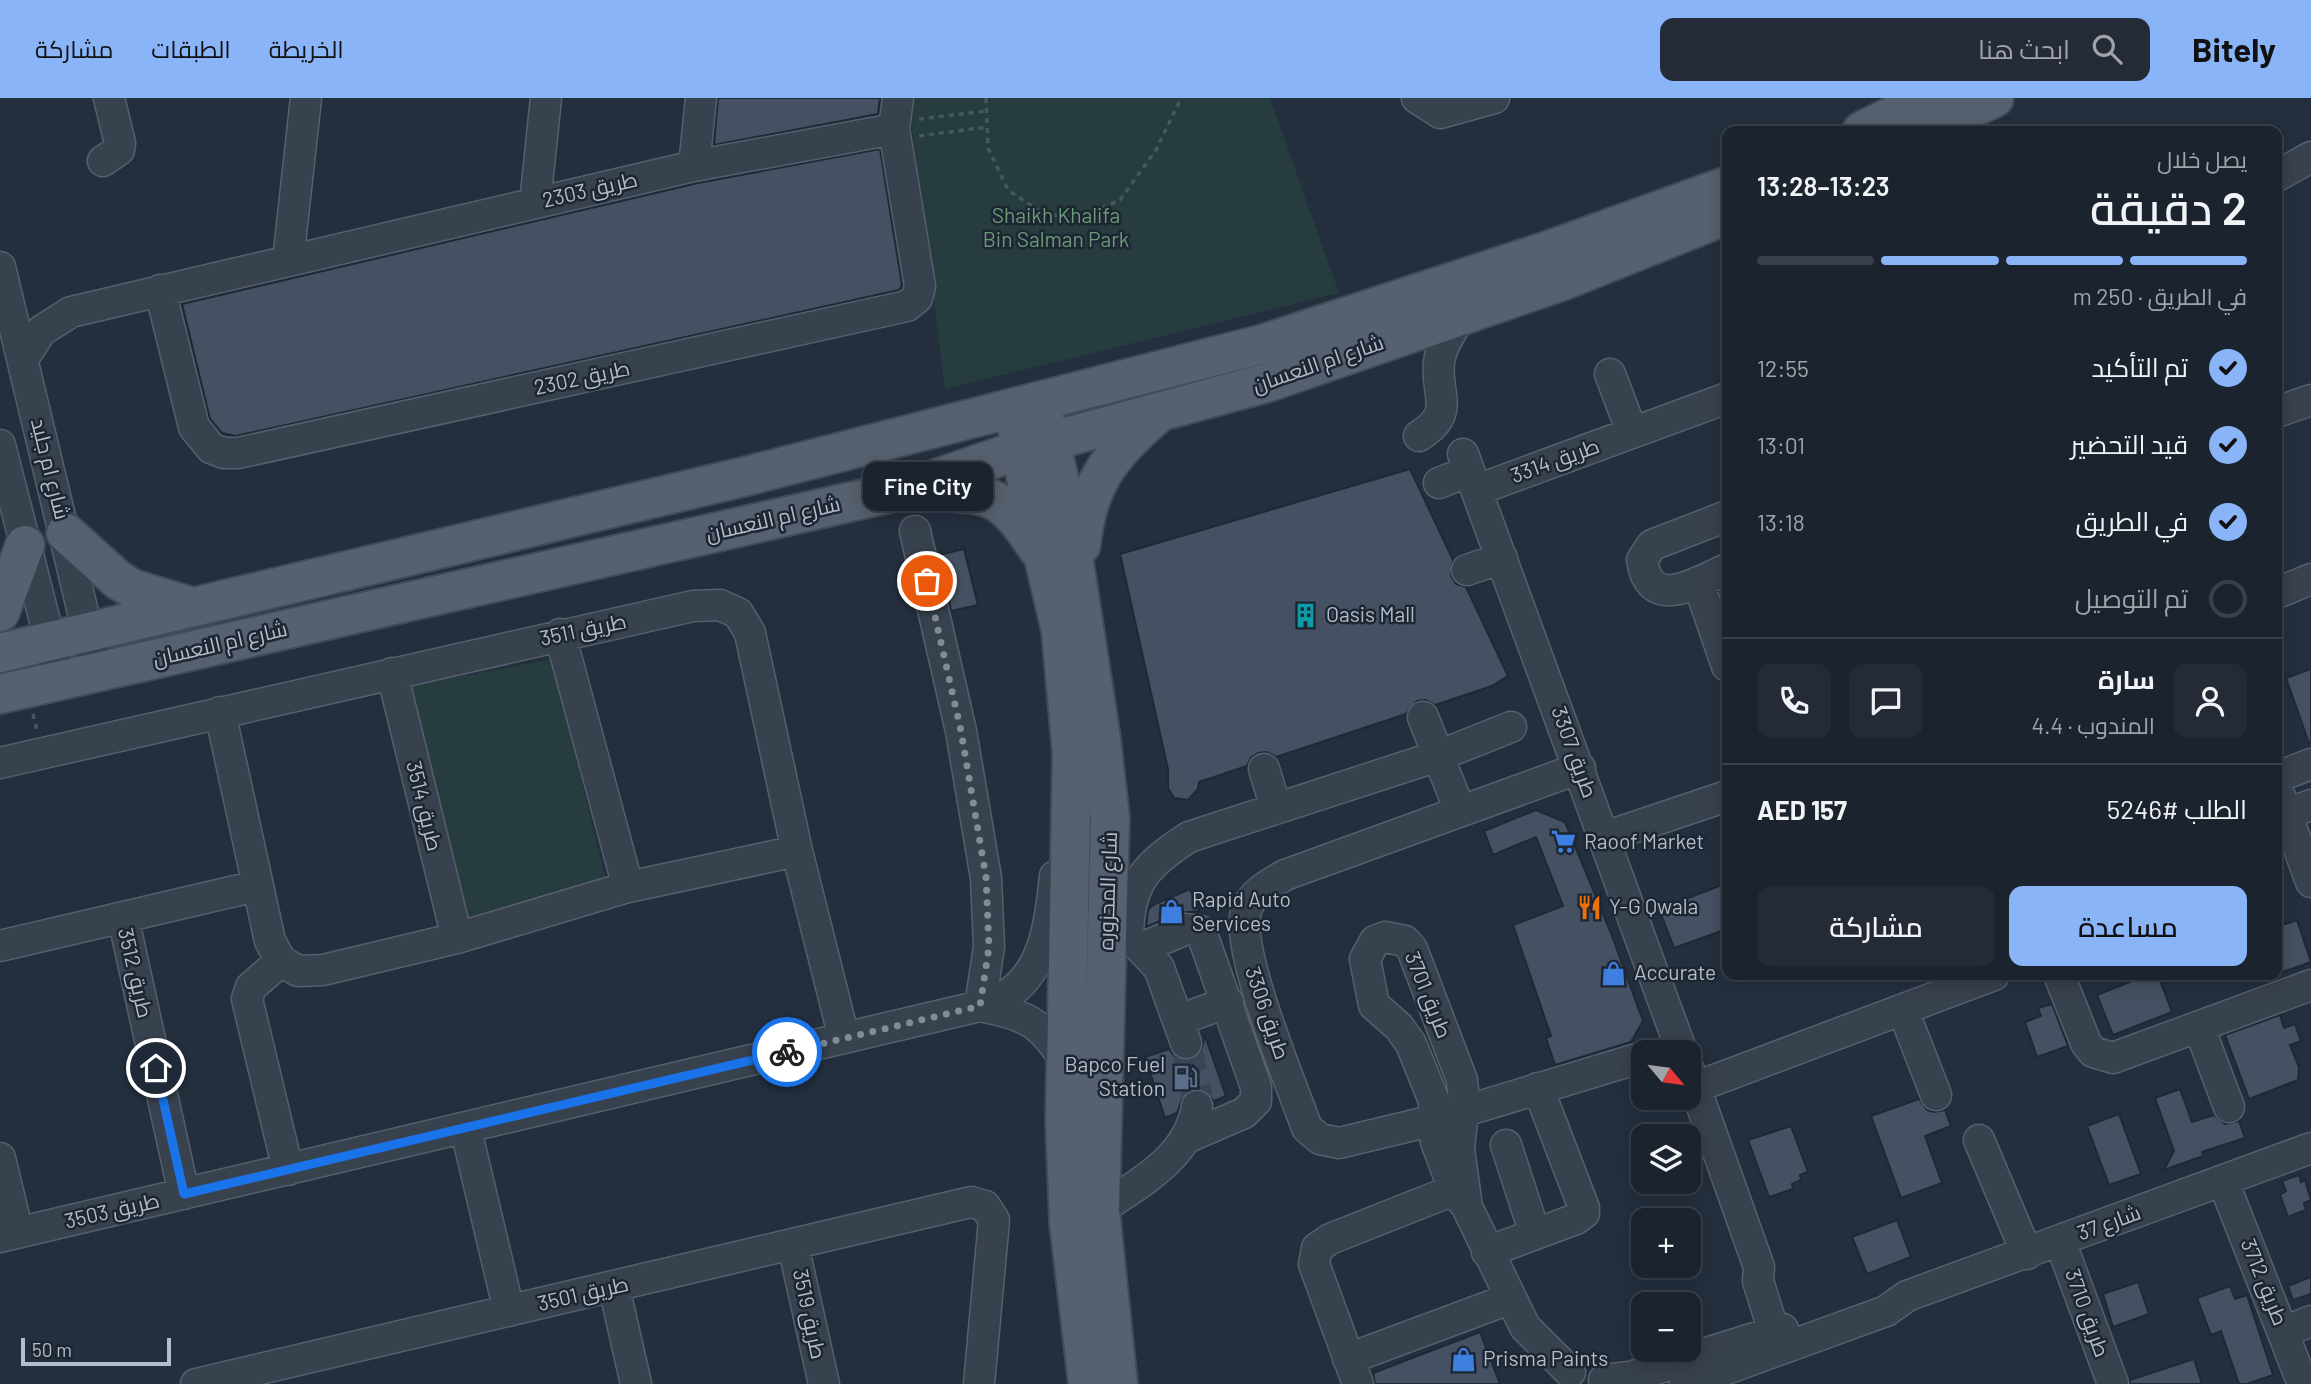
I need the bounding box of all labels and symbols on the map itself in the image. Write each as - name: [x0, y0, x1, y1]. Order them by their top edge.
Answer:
- street label: طريق 2303: [540, 165, 640, 214]
- park label: Shaikh Khalifa Bin Salman Park: [983, 202, 1129, 251]
- street label: شارع ام النعسان: [1249, 328, 1387, 400]
- street label: طريق 2302: [532, 354, 632, 401]
- street label: شارع ام جليد: [24, 415, 76, 523]
- street label: طريق 3314: [1507, 432, 1603, 489]
- callout: Fine City: [862, 462, 992, 511]
- street label: شارع ام النعسان: [703, 490, 843, 548]
- pin: [897, 551, 957, 611]
- building icon: Oasis Mall: [1292, 601, 1320, 629]
- place label: Oasis Mall: [1326, 601, 1415, 626]
- street label: طريق 3511: [537, 607, 629, 652]
- street label: شارع ام النعسان: [150, 615, 290, 673]
- street label: طريق 3307: [1545, 702, 1604, 801]
- street label: طريق 3514: [400, 758, 449, 854]
- supermarket icon: Raoof Market: [1550, 828, 1578, 856]
- place label: Raoof Market: [1584, 828, 1704, 853]
- street label: شارع المحزوره: [1092, 831, 1124, 951]
- place label: Rapid Auto Services: [1192, 886, 1291, 935]
- restaurant icon: Y-G Qwala: [1575, 893, 1603, 921]
- place label: Y-G Qwala: [1609, 893, 1698, 918]
- shop icon: Rapid Auto Services: [1158, 898, 1186, 926]
- street label: طريق 3512: [112, 925, 159, 1021]
- street label: طريق 3701: [1399, 947, 1458, 1042]
- shop icon: Accurate: [1600, 959, 1628, 987]
- place label: Accurate: [1634, 959, 1716, 984]
- street label: طريق 3306: [1239, 963, 1296, 1063]
- courier: [752, 1017, 822, 1087]
- pin: [126, 1038, 186, 1098]
- north arrow: [1631, 1040, 1701, 1110]
- place label: Bapco Fuel Station: [1064, 1051, 1165, 1100]
- fuel station icon: Bapco Fuel Station: [1171, 1063, 1199, 1091]
- street label: طريق 3503: [62, 1187, 162, 1235]
- street label: شارع 37: [2073, 1199, 2145, 1247]
- street label: طريق 3712: [2235, 1234, 2294, 1329]
- street label: طريق 3710: [2059, 1265, 2116, 1361]
- street label: طريق 3519: [787, 1266, 832, 1361]
- street label: طريق 3501: [535, 1270, 631, 1317]
- scale bar: [21, 1335, 172, 1367]
- shop icon: Prisma Paints: [1449, 1345, 1477, 1373]
- place label: Prisma Paints: [1483, 1345, 1608, 1370]

